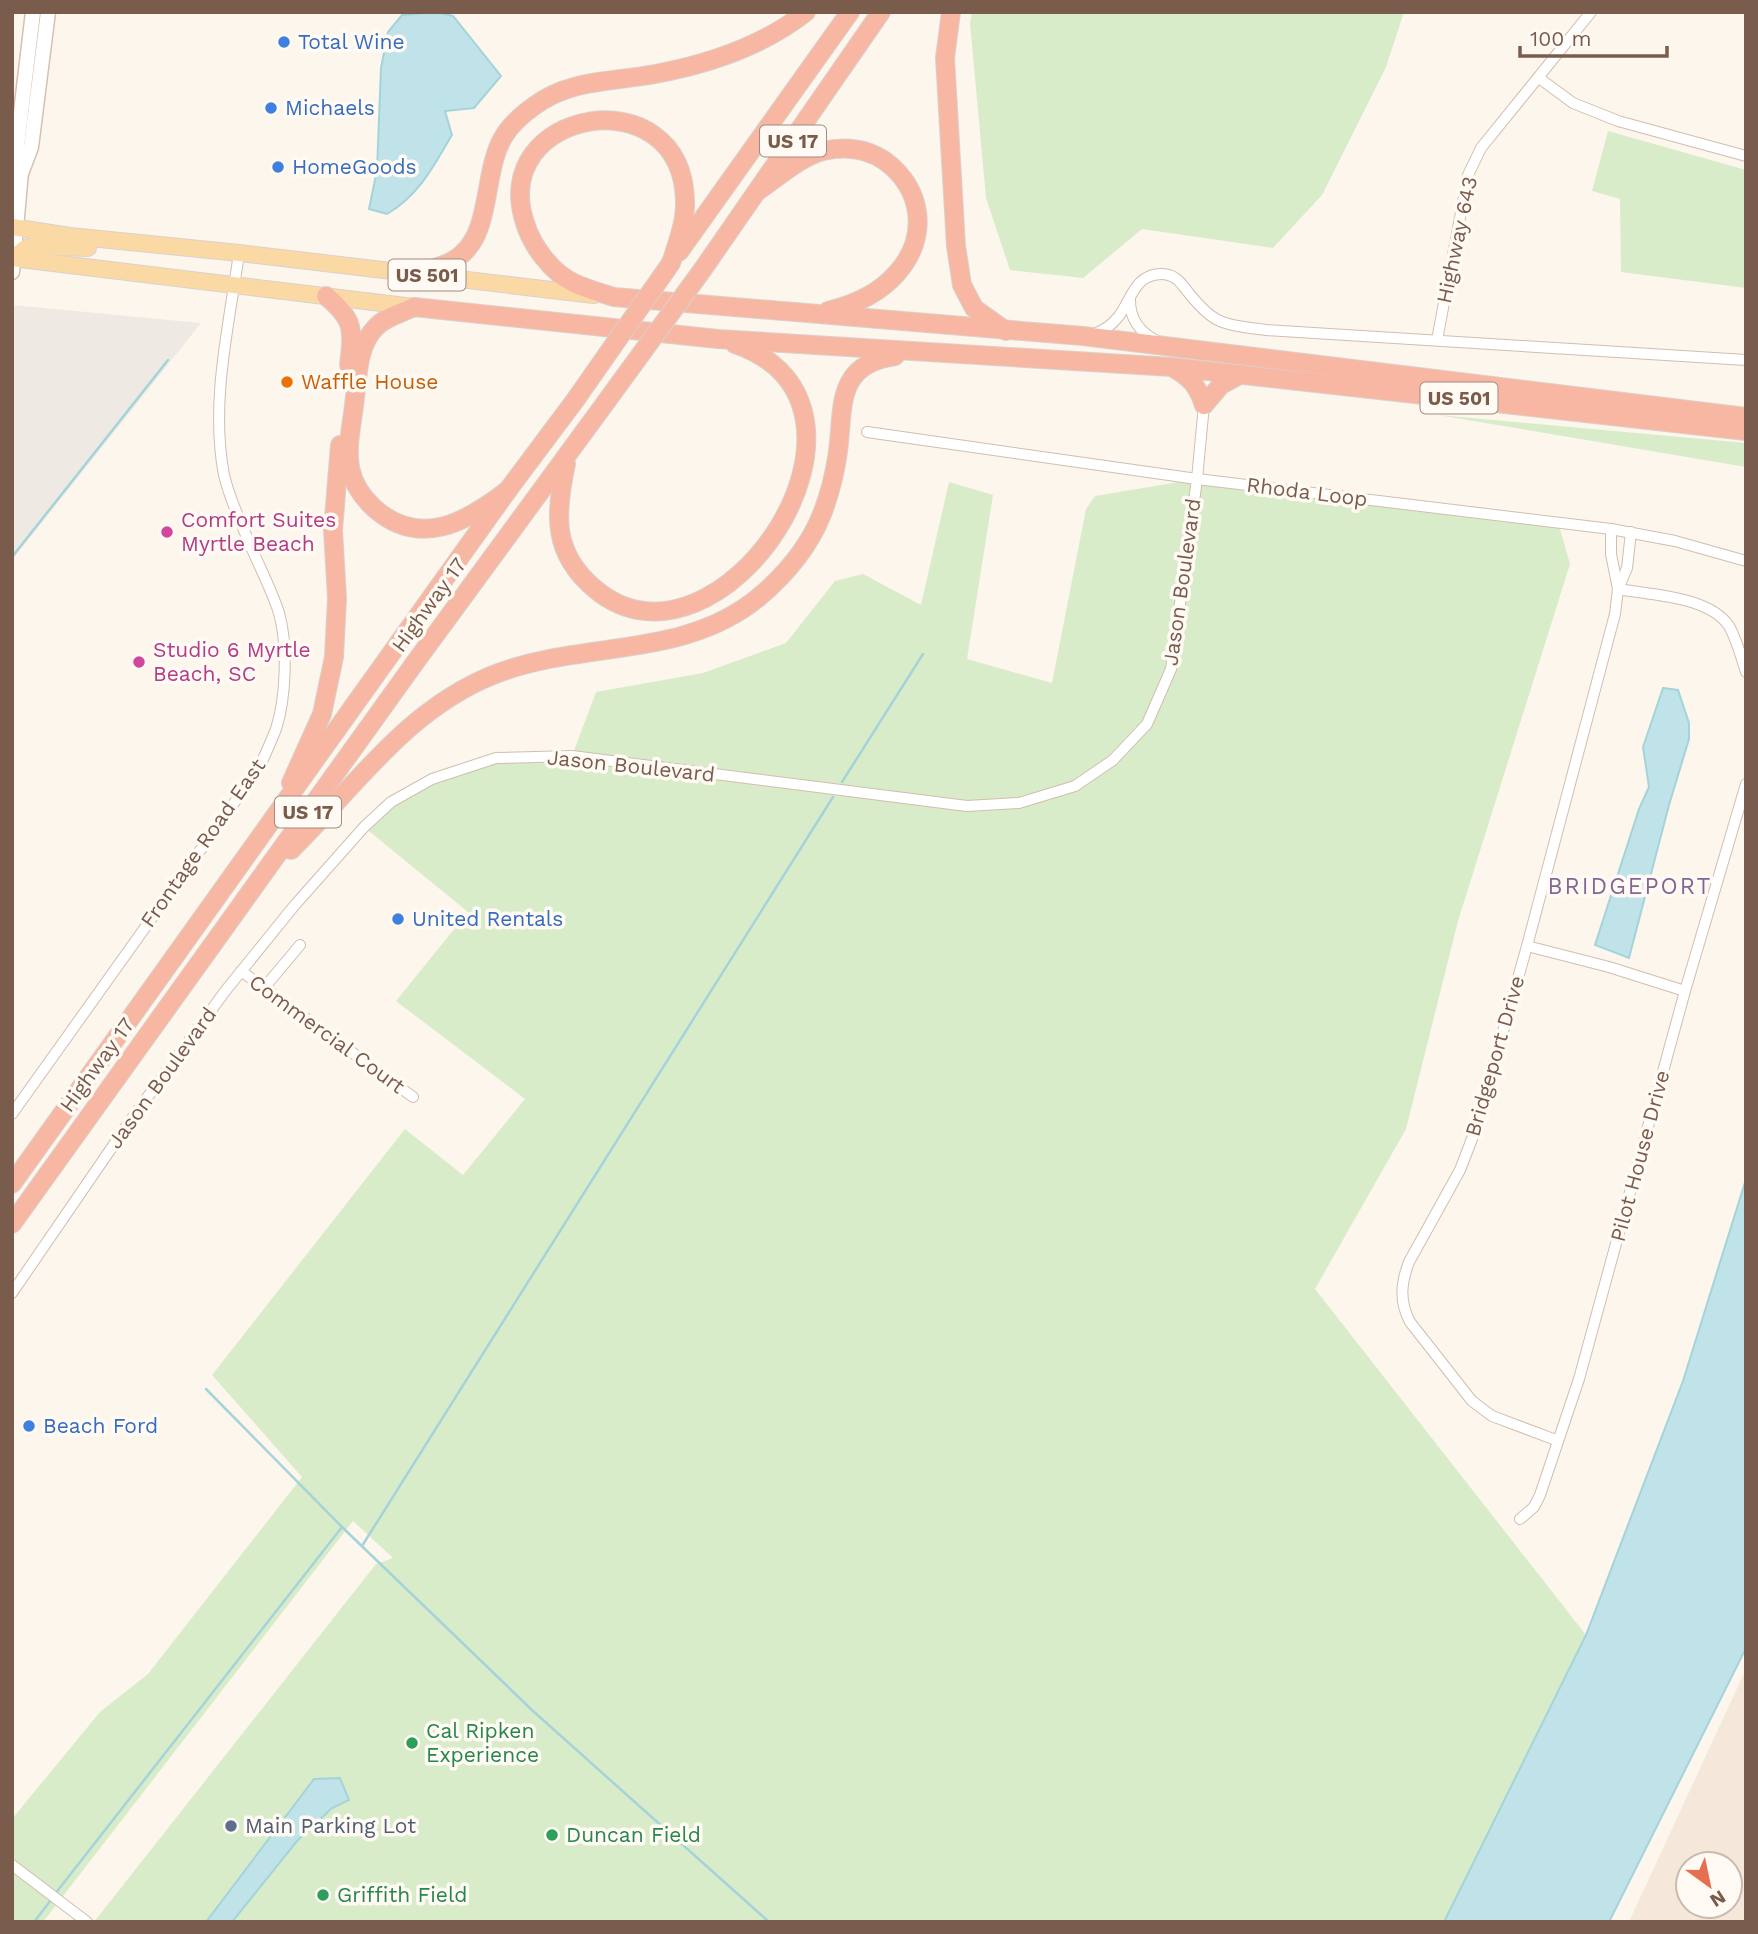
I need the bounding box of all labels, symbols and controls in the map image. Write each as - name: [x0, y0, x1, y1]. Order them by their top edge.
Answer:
- scale bar: [1520, 14, 1667, 58]
- text: 100 m: [1530, 26, 1592, 51]
- place label: Total Wine: [298, 29, 405, 54]
- marker: Total Wine: [276, 34, 292, 50]
- place label: Michaels: [285, 95, 375, 120]
- marker: Michaels: [263, 100, 279, 116]
- road number: US 17: [760, 125, 826, 156]
- place label: HomeGoods: [292, 154, 417, 179]
- marker: HomeGoods: [270, 159, 286, 175]
- street label: Highway 643: [1431, 174, 1482, 306]
- road number: US 501: [388, 260, 466, 290]
- place label: Waffle House: [301, 369, 438, 394]
- marker: Waffle House: [279, 374, 295, 390]
- road number: US 501: [1420, 382, 1498, 414]
- street label: Rhoda Loop: [1245, 472, 1369, 511]
- street label: Jason Boulevard: [1157, 497, 1206, 667]
- place label: Comfort Suites Myrtle Beach: [181, 507, 336, 556]
- marker: Comfort Suites Myrtle Beach: [159, 524, 175, 540]
- street label: Highway 17: [386, 552, 471, 657]
- place label: Studio 6 Myrtle Beach, SC: [153, 637, 311, 686]
- marker: Studio 6 Myrtle Beach, SC: [131, 654, 147, 670]
- street label: Jason Boulevard: [546, 744, 716, 787]
- street label: Frontage Road East: [135, 753, 270, 932]
- road number: US 17: [275, 796, 341, 828]
- district label: BRIDGEPORT: [1548, 873, 1713, 900]
- place label: United Rentals: [412, 906, 563, 931]
- marker: United Rentals: [390, 911, 406, 927]
- street label: Commercial Court: [245, 969, 410, 1099]
- street label: Bridgeport Drive: [1460, 973, 1529, 1139]
- street label: Jason Boulevard: [102, 1002, 221, 1153]
- street label: Highway 17: [54, 1012, 139, 1117]
- street label: Pilot House Drive: [1605, 1067, 1674, 1244]
- place label: Beach Ford: [43, 1413, 158, 1438]
- marker: Beach Ford: [21, 1418, 37, 1434]
- place label: Cal Ripken Experience: [426, 1718, 539, 1767]
- marker: Cal Ripken Experience: [404, 1735, 420, 1751]
- place label: Main Parking Lot: [245, 1813, 416, 1838]
- marker: Main Parking Lot: [223, 1818, 239, 1834]
- place label: Duncan Field: [566, 1822, 701, 1847]
- marker: Duncan Field: [544, 1827, 560, 1843]
- north arrow: [1674, 1850, 1744, 1920]
- place label: Griffith Field: [337, 1882, 468, 1907]
- text: N: [1706, 1885, 1730, 1912]
- marker: Griffith Field: [315, 1887, 331, 1903]

